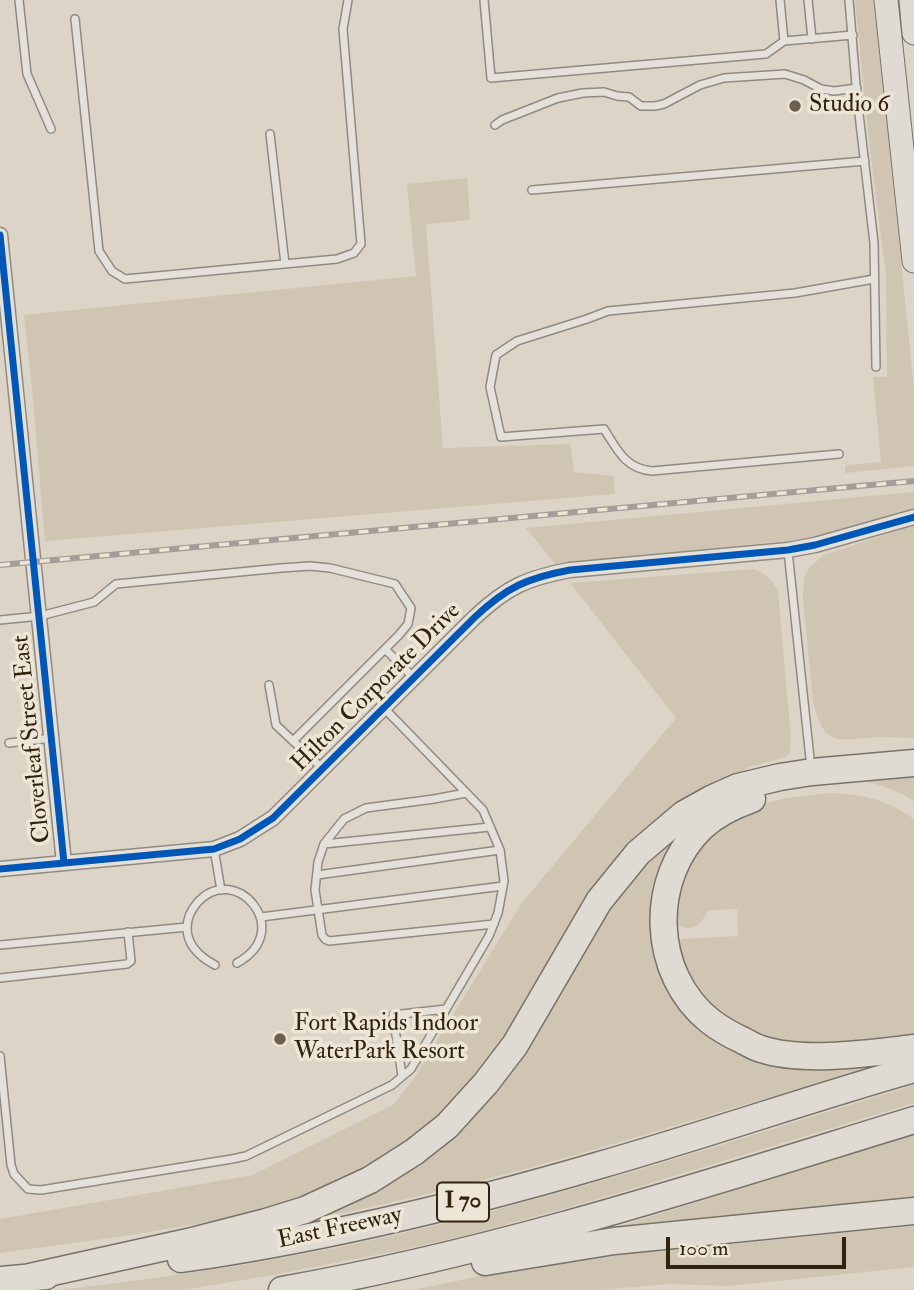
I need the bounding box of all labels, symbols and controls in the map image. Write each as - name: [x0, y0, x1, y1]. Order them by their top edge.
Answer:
- place label: Studio 6: [809, 92, 889, 120]
- marker: Studio 6: [787, 98, 803, 114]
- street label: Hilton Corporate Drive: [287, 598, 467, 778]
- street label: Cloverleaf Street East: [8, 634, 58, 844]
- place label: Fort Rapids Indoor WaterPark Resort: [294, 1011, 478, 1067]
- marker: Fort Rapids Indoor WaterPark Resort: [272, 1031, 288, 1047]
- road number: I 70: [437, 1182, 489, 1222]
- street label: East Freeway: [275, 1202, 405, 1256]
- scale bar: [669, 1224, 849, 1268]
- text: 100 m: [679, 1235, 729, 1262]

